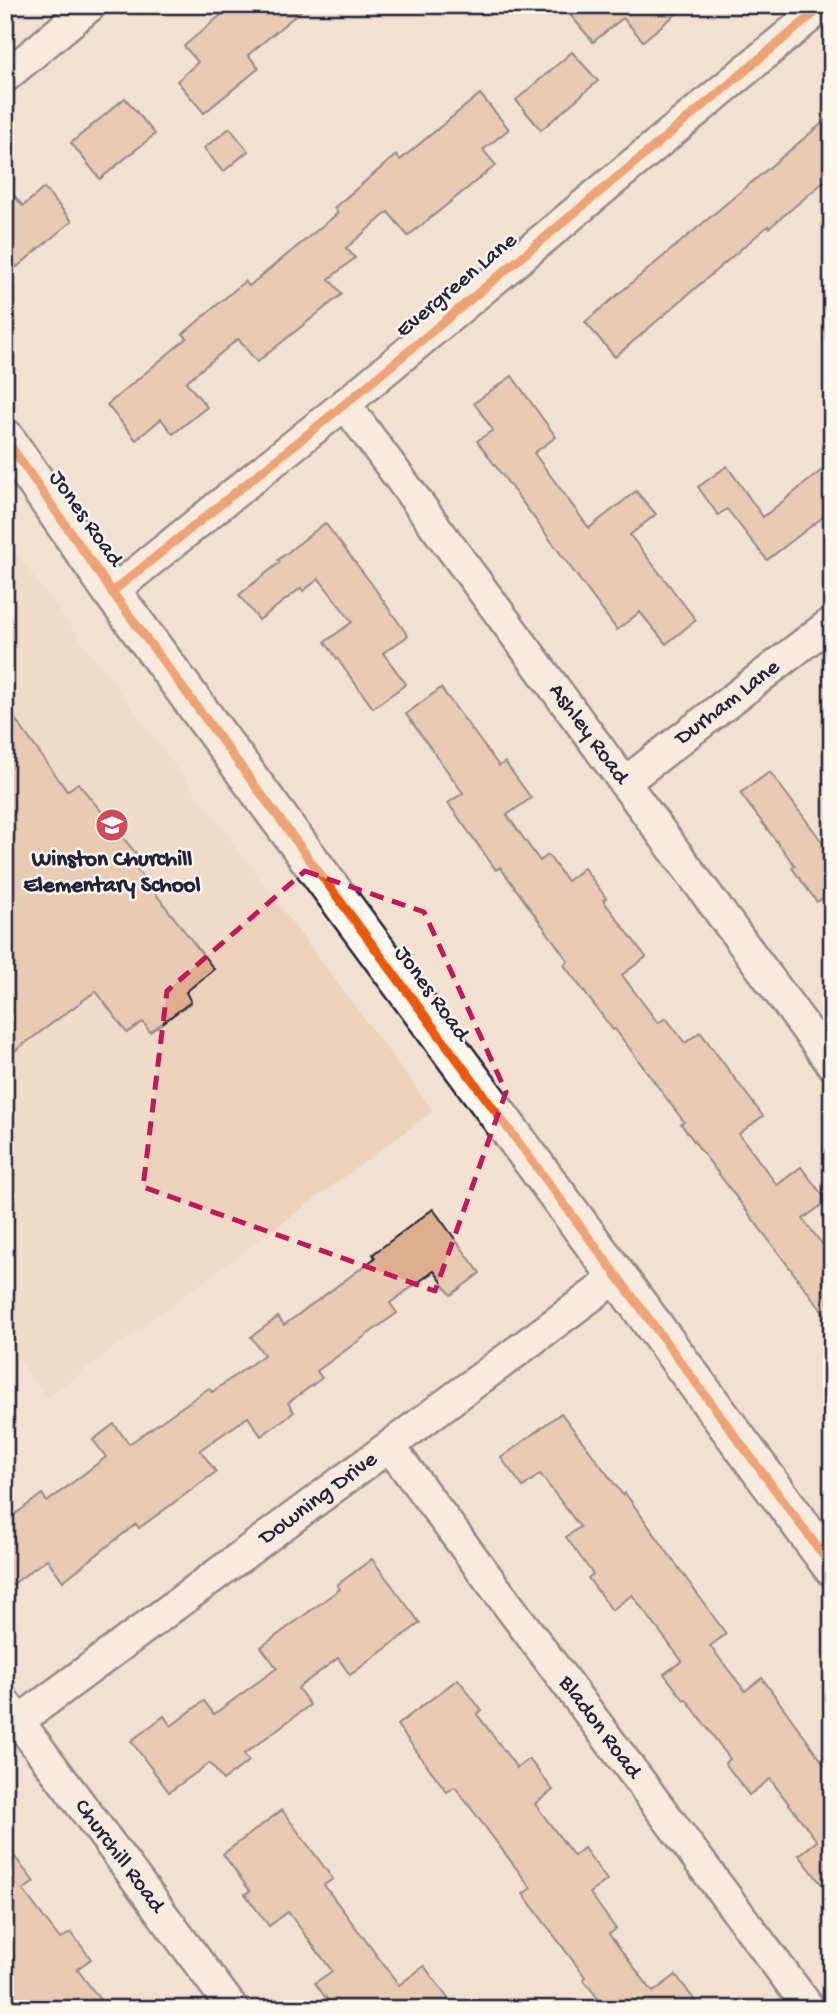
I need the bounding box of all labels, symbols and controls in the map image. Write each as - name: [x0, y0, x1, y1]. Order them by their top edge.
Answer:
- street label: Evergreen Lane: [391, 227, 524, 344]
- street label: Jones Road: [42, 466, 129, 573]
- street label: Durham Lane: [668, 653, 786, 753]
- street label: Ashley Road: [542, 678, 635, 791]
- school or university icon: Winston Churchill Elementary School: [93, 806, 131, 844]
- place label: Winston Churchill Elementary School: [23, 847, 201, 900]
- street label: Jones Road: [387, 941, 475, 1048]
- street label: Downing Drive: [252, 1445, 384, 1553]
- street label: Bladon Road: [552, 1670, 648, 1785]
- street label: Churchill Road: [68, 1794, 171, 1920]

